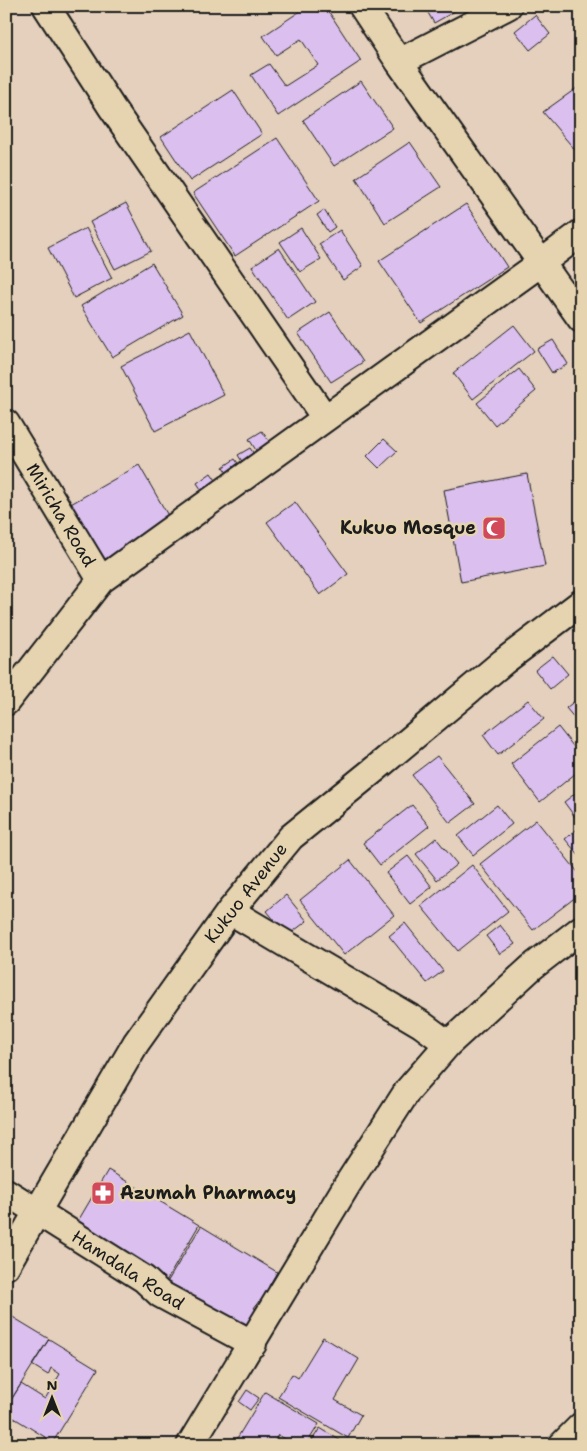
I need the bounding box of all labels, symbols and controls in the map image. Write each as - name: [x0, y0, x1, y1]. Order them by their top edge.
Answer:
- street label: Miricha Road: [21, 459, 101, 571]
- mosque icon: Kukuo Mosque: [481, 515, 507, 541]
- place label: Kukuo Mosque: [340, 516, 476, 540]
- street label: Kukuo Avenue: [199, 838, 293, 948]
- pharmacy icon: Azumah Pharmacy: [90, 1180, 116, 1206]
- place label: Azumah Pharmacy: [120, 1181, 296, 1205]
- street label: Hamdala Road: [67, 1225, 189, 1315]
- north arrow: [28, 1374, 78, 1424]
- text: N: [46, 1376, 58, 1394]

